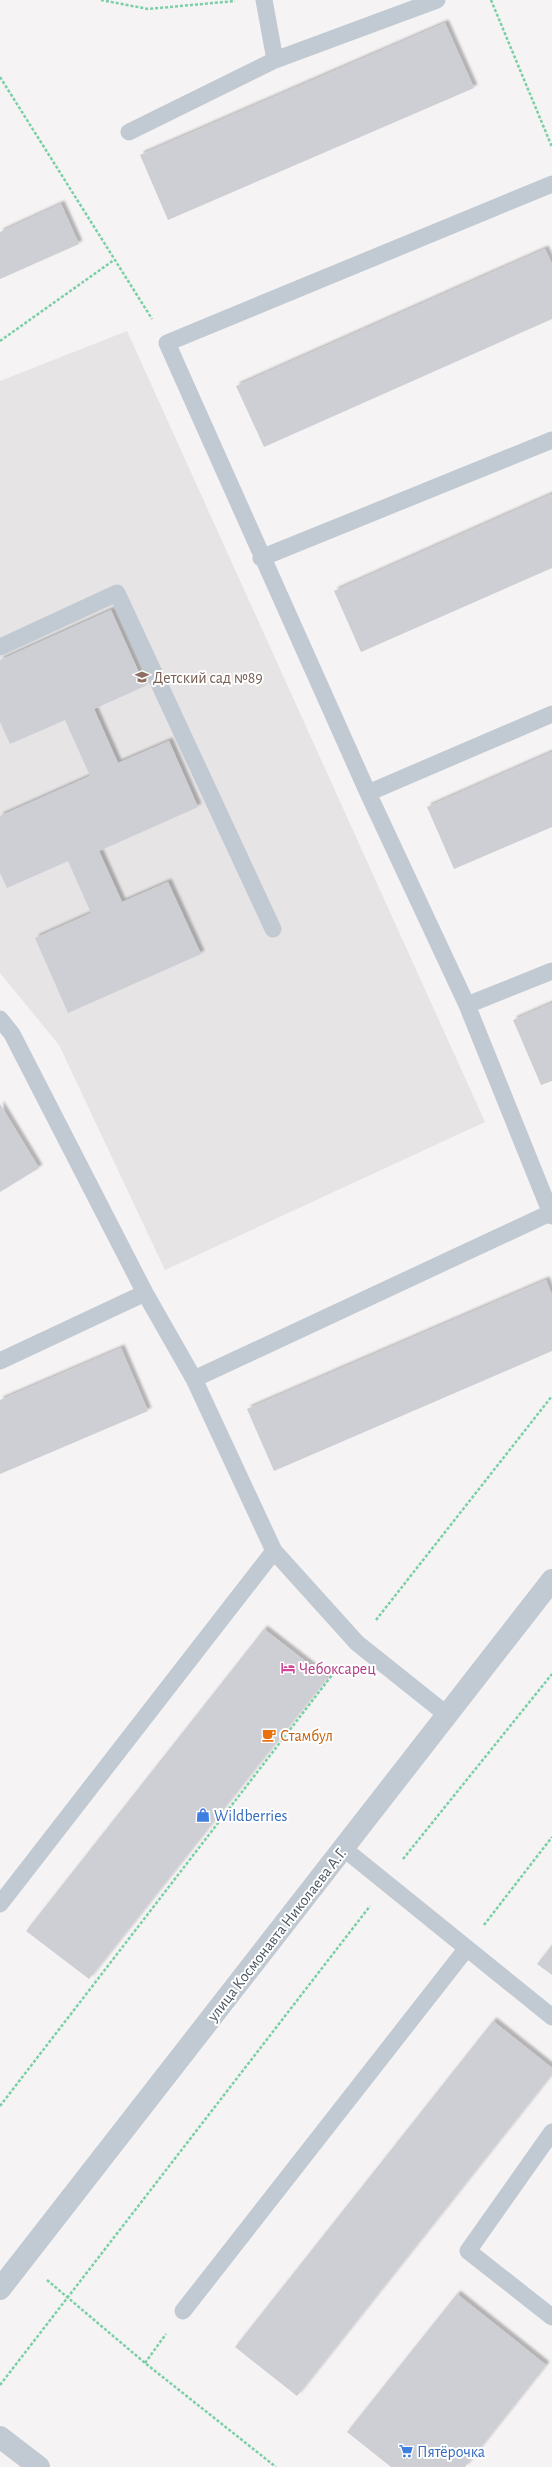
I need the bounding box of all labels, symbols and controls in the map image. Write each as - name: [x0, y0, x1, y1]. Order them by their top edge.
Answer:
- school or university icon: Детский сад №89: [134, 669, 150, 685]
- place label: Детский сад №89: [153, 670, 263, 686]
- hotel icon: Чебоксарец: [280, 1660, 296, 1676]
- place label: Чебоксарец: [299, 1661, 376, 1677]
- cafe icon: Стамбул: [261, 1727, 277, 1743]
- place label: Стамбул: [280, 1728, 333, 1745]
- shop icon: Wildberries: [195, 1807, 211, 1823]
- place label: Wildberries: [214, 1808, 288, 1824]
- street label: улица Космонавта Николаева А.Г.: [204, 1845, 350, 2026]
- supermarket icon: Пятёрочка: [398, 2443, 414, 2459]
- place label: Пятёрочка: [417, 2444, 485, 2460]

